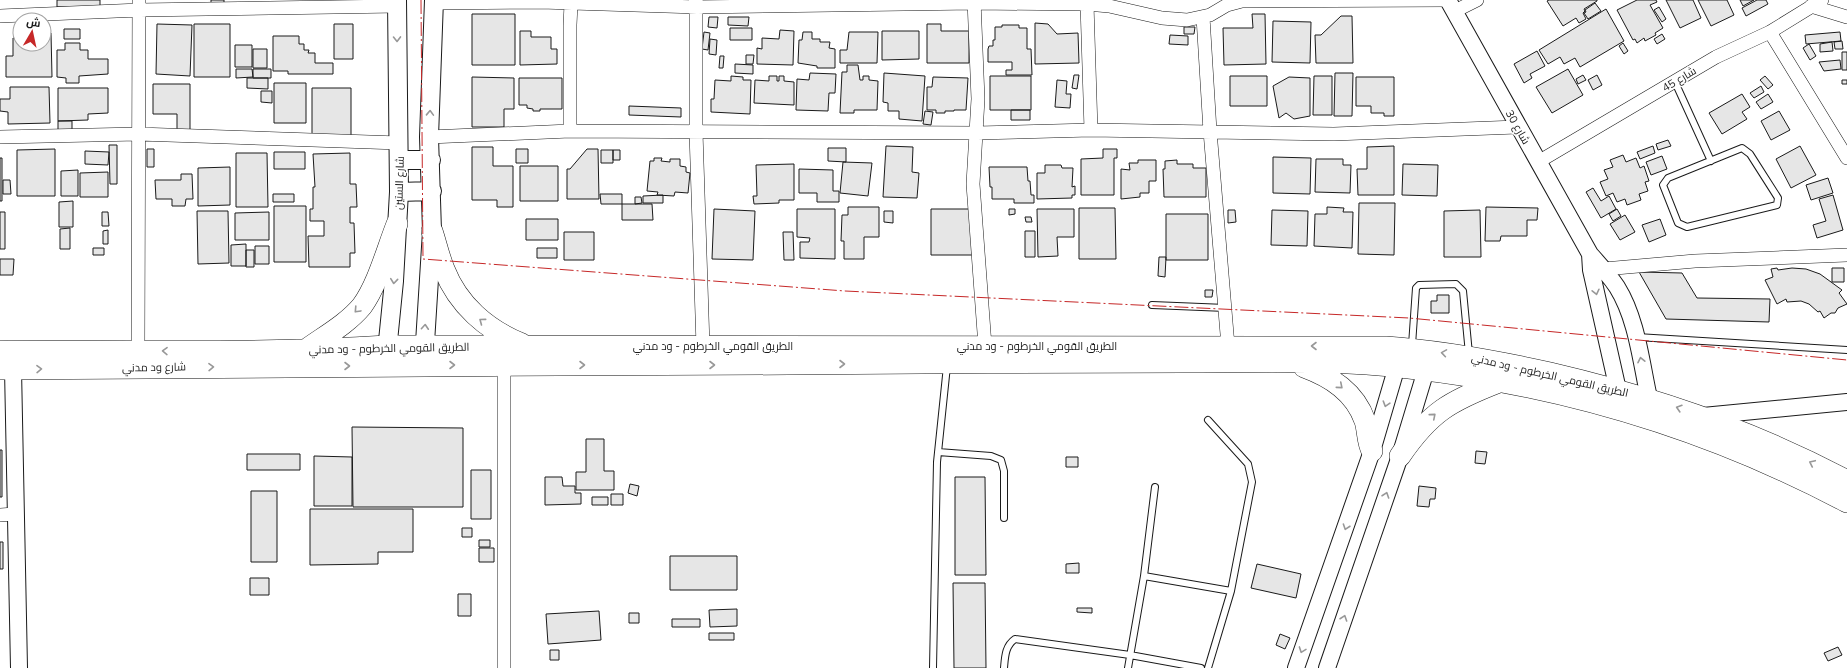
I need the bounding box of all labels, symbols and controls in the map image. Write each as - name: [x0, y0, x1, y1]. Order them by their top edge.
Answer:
- north arrow: [12, 12, 52, 52]
- text: ش: [25, 14, 42, 30]
- one-way arrow: [393, 36, 401, 42]
- street label: شارع 45: [1659, 63, 1699, 95]
- street label: شارع 30: [1502, 107, 1533, 147]
- one-way arrow: [426, 110, 434, 116]
- street label: شارع الستين: [391, 156, 408, 210]
- one-way arrow: [390, 278, 399, 284]
- one-way arrow: [1591, 289, 1600, 296]
- one-way arrow: [355, 305, 362, 313]
- one-way arrow: [480, 319, 487, 326]
- one-way arrow: [421, 324, 430, 330]
- street label: الطريق القومي الخرطوم - ود مدني: [633, 339, 793, 355]
- street label: الطريق القومي الخرطوم - ود مدني: [957, 339, 1117, 355]
- street label: الطريق القومي الخرطوم - ود مدني: [309, 340, 469, 358]
- one-way arrow: [1311, 342, 1317, 350]
- one-way arrow: [162, 347, 168, 355]
- one-way arrow: [1441, 349, 1447, 358]
- street label: الطريق القومي الخرطوم - ود مدني: [1470, 350, 1630, 402]
- one-way arrow: [1637, 357, 1645, 363]
- street label: شارع ود مدني: [122, 359, 186, 377]
- one-way arrow: [839, 360, 845, 368]
- one-way arrow: [449, 361, 455, 370]
- one-way arrow: [579, 361, 585, 369]
- one-way arrow: [709, 361, 715, 369]
- one-way arrow: [344, 362, 350, 370]
- one-way arrow: [208, 363, 214, 371]
- one-way arrow: [36, 365, 42, 373]
- one-way arrow: [1335, 381, 1342, 388]
- one-way arrow: [1382, 400, 1391, 407]
- one-way arrow: [1676, 404, 1683, 413]
- one-way arrow: [1428, 413, 1436, 420]
- one-way arrow: [1809, 460, 1817, 468]
- one-way arrow: [1382, 492, 1390, 499]
- one-way arrow: [1342, 524, 1350, 531]
- one-way arrow: [1339, 614, 1348, 621]
- one-way arrow: [1299, 646, 1307, 653]

